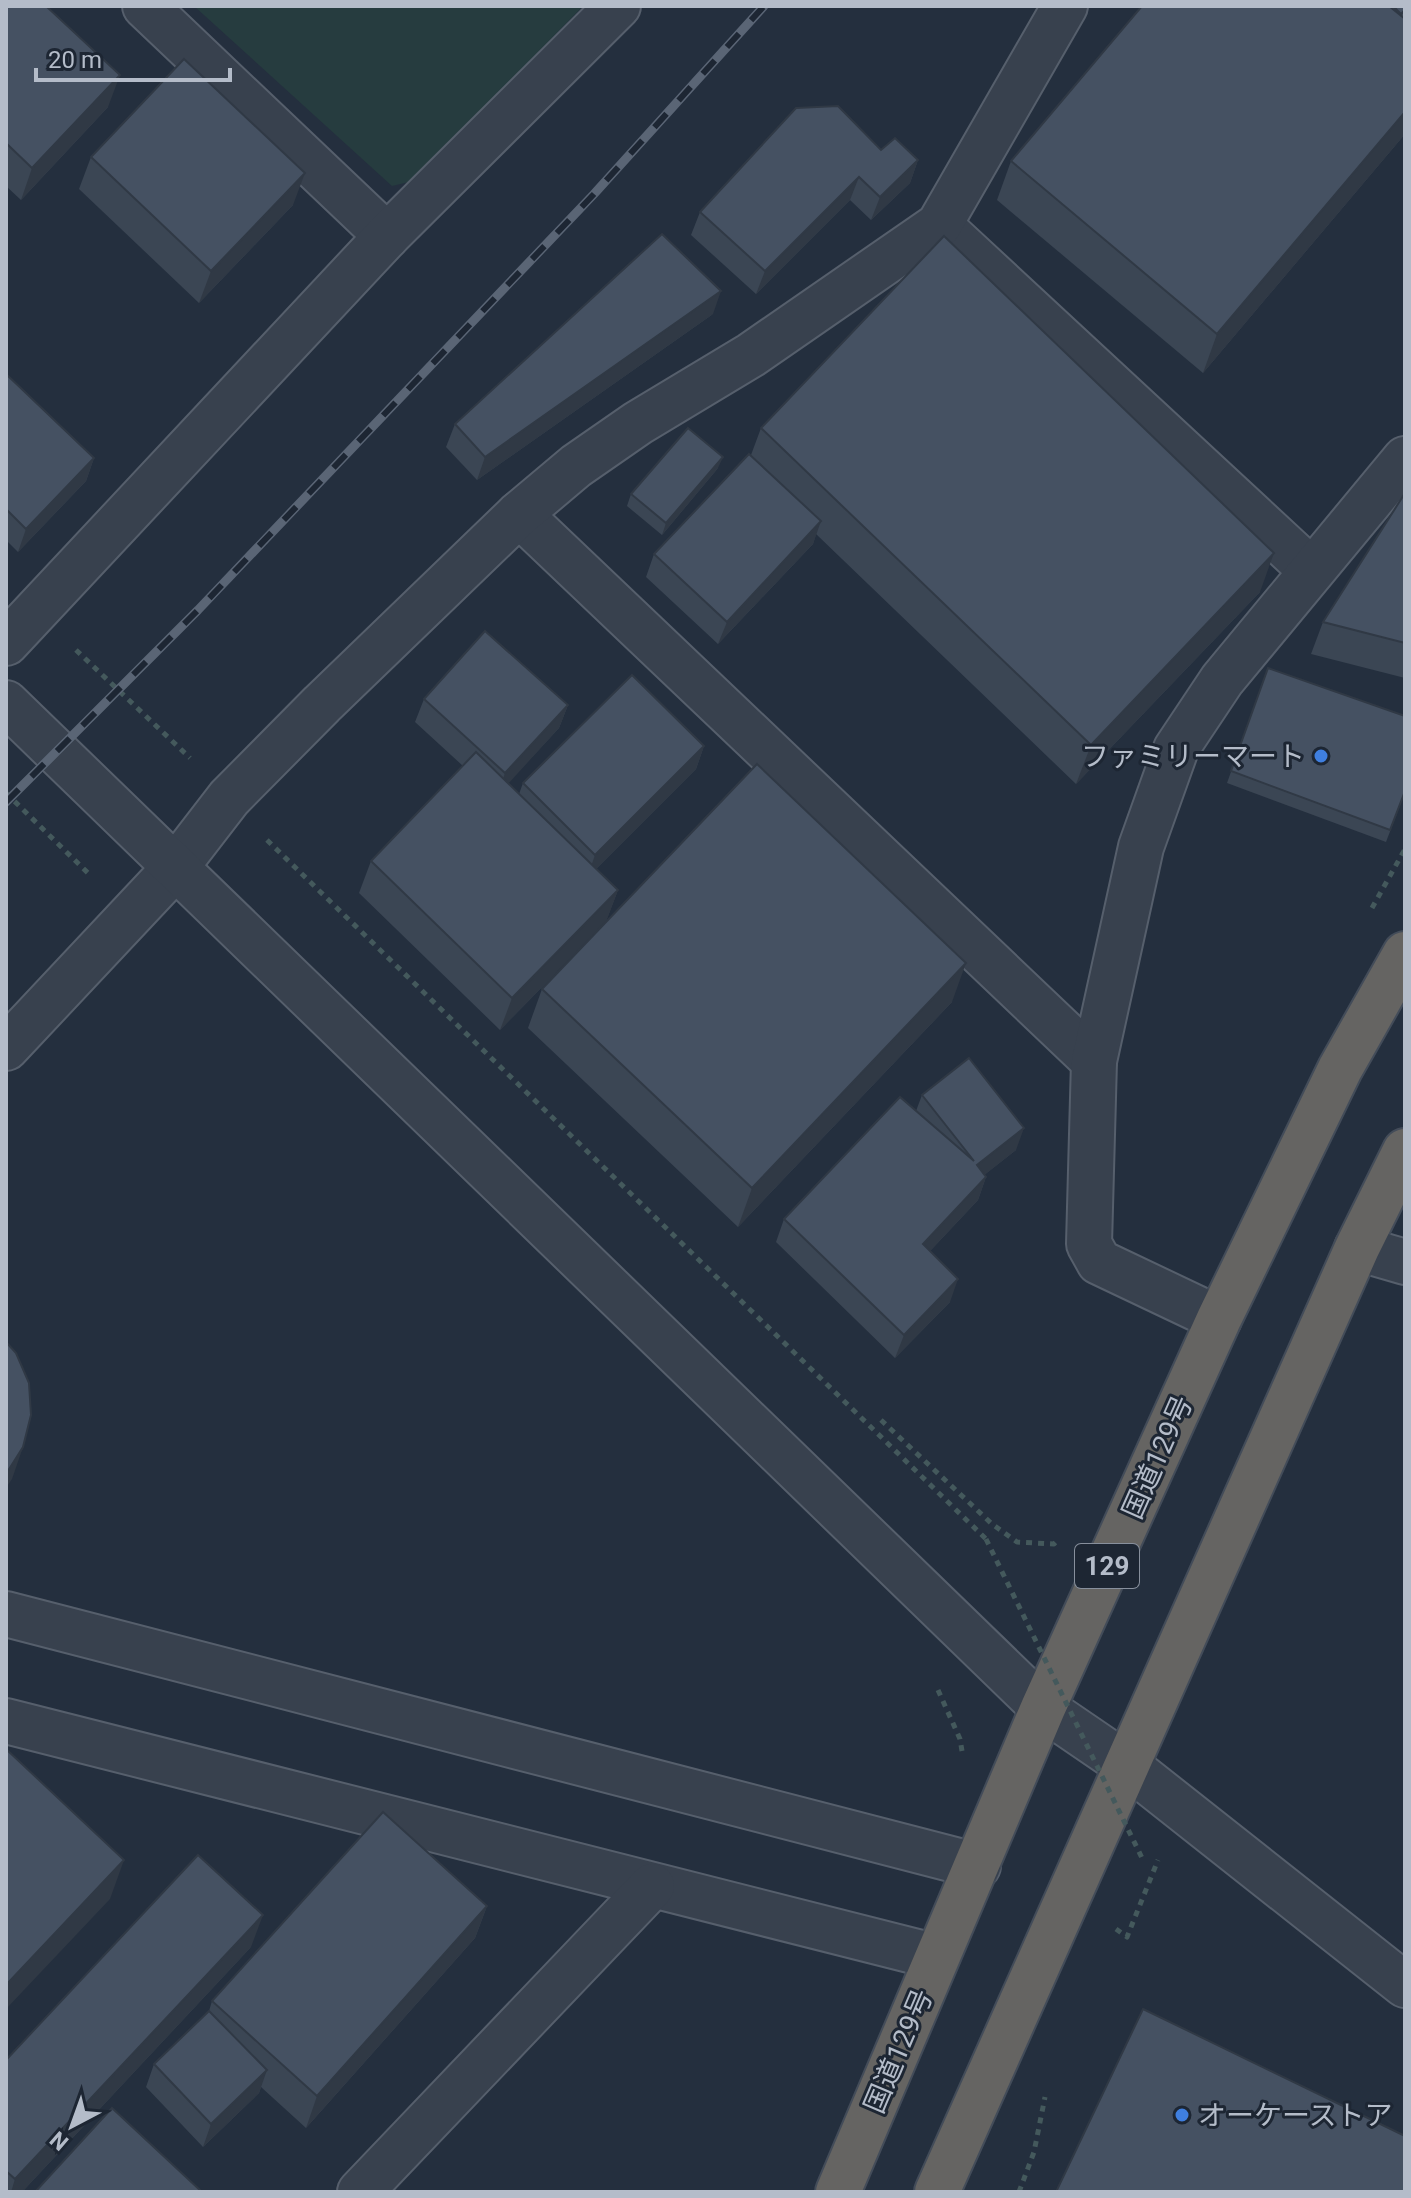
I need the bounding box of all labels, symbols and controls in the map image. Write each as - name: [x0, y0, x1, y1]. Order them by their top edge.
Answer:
- scale bar: [36, 32, 230, 82]
- text: 20 m: [48, 46, 102, 74]
- place label: ファミリーマート: [1081, 740, 1305, 773]
- marker: ファミリーマート: [1312, 747, 1330, 765]
- street label: 国道129号: [1116, 1391, 1199, 1524]
- road number: 129: [1075, 1544, 1139, 1588]
- street label: 国道129号: [858, 1984, 939, 2118]
- north arrow: [32, 2086, 112, 2166]
- place label: オーケーストア: [1198, 2099, 1393, 2132]
- marker: オーケーストア: [1173, 2106, 1191, 2124]
- text: N: [45, 2126, 73, 2155]

